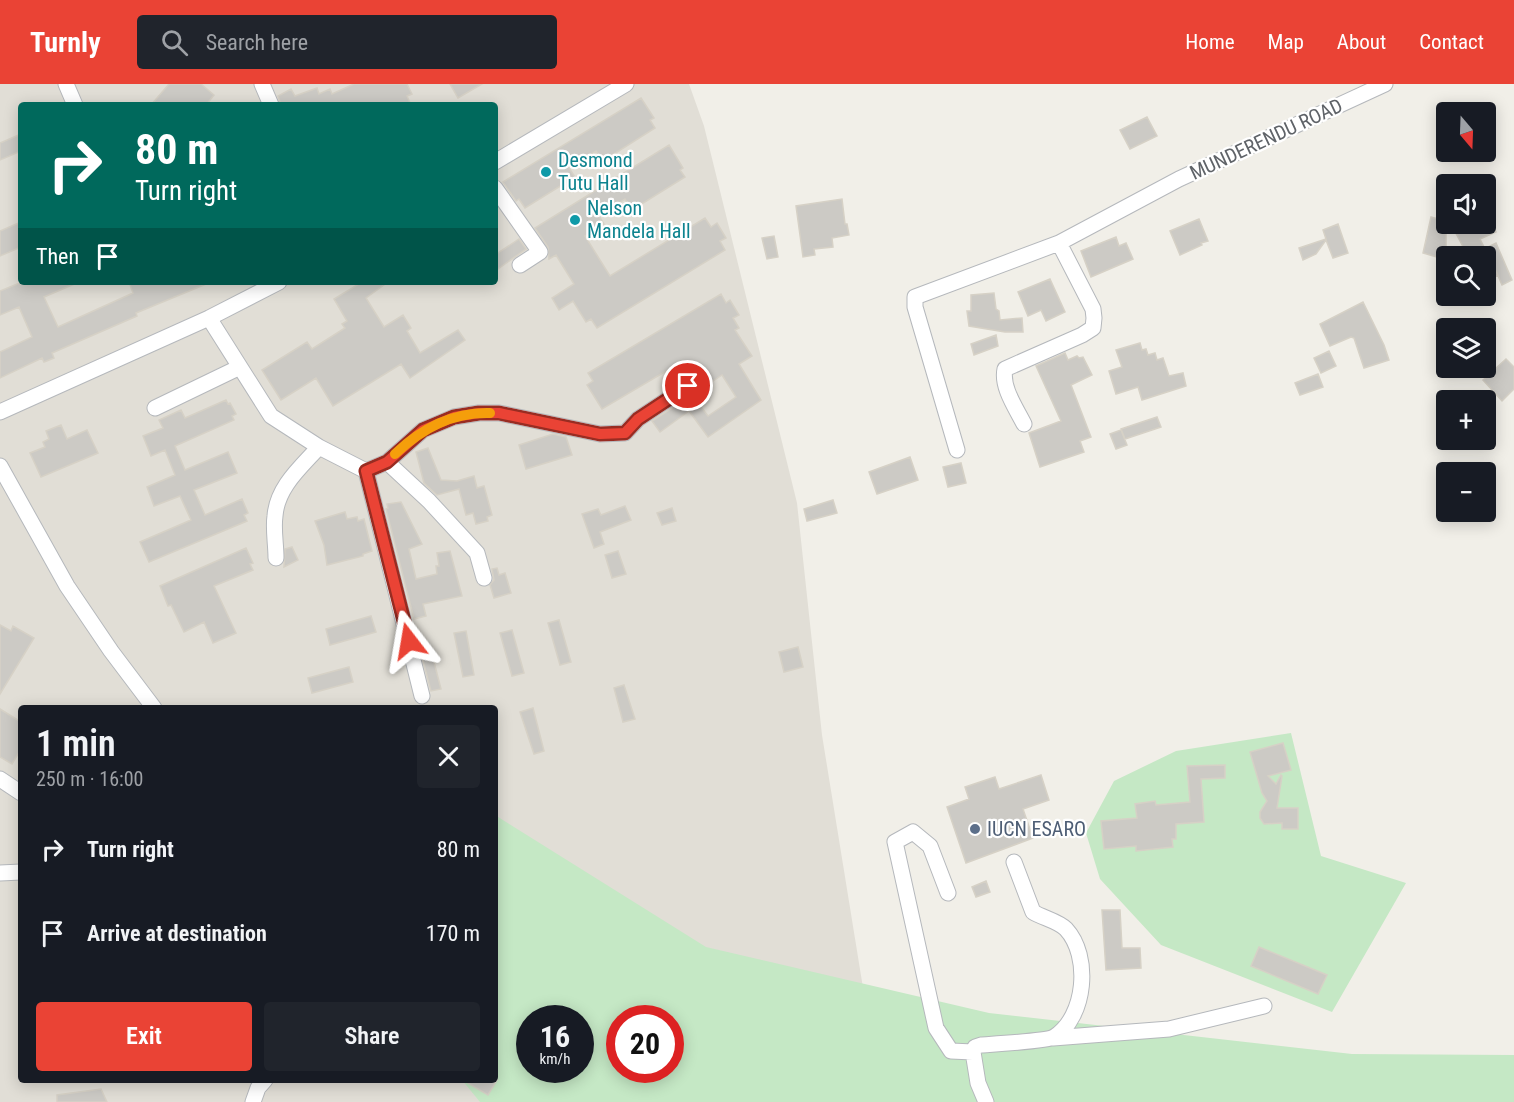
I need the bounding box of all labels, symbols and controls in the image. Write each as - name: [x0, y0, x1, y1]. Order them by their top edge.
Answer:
- search box: [137, 15, 557, 69]
- text: Turnly: [30, 26, 101, 59]
- icon: search: [158, 26, 191, 59]
- text: Search here: [206, 30, 308, 55]
- text: Home: [1185, 30, 1235, 54]
- text: Map: [1268, 30, 1304, 54]
- text: About: [1337, 30, 1386, 54]
- text: Contact: [1419, 30, 1484, 54]
- street label: MUNDERENDU ROAD: [1186, 93, 1346, 185]
- north arrow: [1436, 102, 1496, 162]
- map controls: [1436, 102, 1496, 522]
- text: 80 m: [135, 125, 218, 174]
- icon: right: [36, 126, 114, 204]
- place label: Desmond Tutu Hall: [558, 148, 633, 195]
- marker: Desmond Tutu Hall: [539, 165, 553, 179]
- button: sound: [1436, 174, 1496, 234]
- text: Turn right: [135, 175, 237, 207]
- place label: Nelson Mandela Hall: [587, 196, 691, 243]
- marker: Nelson Mandela Hall: [568, 213, 582, 227]
- icon: arrive: [91, 240, 124, 273]
- text: Then: [36, 244, 79, 269]
- button: search: [1436, 246, 1496, 306]
- button: layers: [1436, 318, 1496, 378]
- pin: [662, 360, 713, 411]
- icon: arrive: [671, 369, 704, 402]
- button: +: [1436, 390, 1496, 450]
- button: −: [1436, 462, 1496, 522]
- position arrow: [377, 609, 441, 673]
- text: 1 min: [36, 723, 116, 765]
- button: close: [417, 725, 480, 788]
- text: 250 m · 16:00: [36, 767, 143, 791]
- place label: IUCN ESARO: [987, 817, 1086, 841]
- marker: IUCN ESARO: [968, 822, 982, 836]
- icon: right: [36, 833, 69, 866]
- text: Turn right: [87, 837, 174, 862]
- text: 80 m: [437, 837, 480, 862]
- icon: arrive: [36, 917, 69, 950]
- text: Arrive at destination: [87, 921, 267, 946]
- text: 170 m: [426, 921, 480, 946]
- button: Exit: [36, 1002, 252, 1071]
- button: Share: [264, 1002, 480, 1071]
- speed limit sign: 20: [606, 1005, 684, 1083]
- text: 16: [540, 1019, 570, 1054]
- text: km/h: [540, 1050, 570, 1068]

